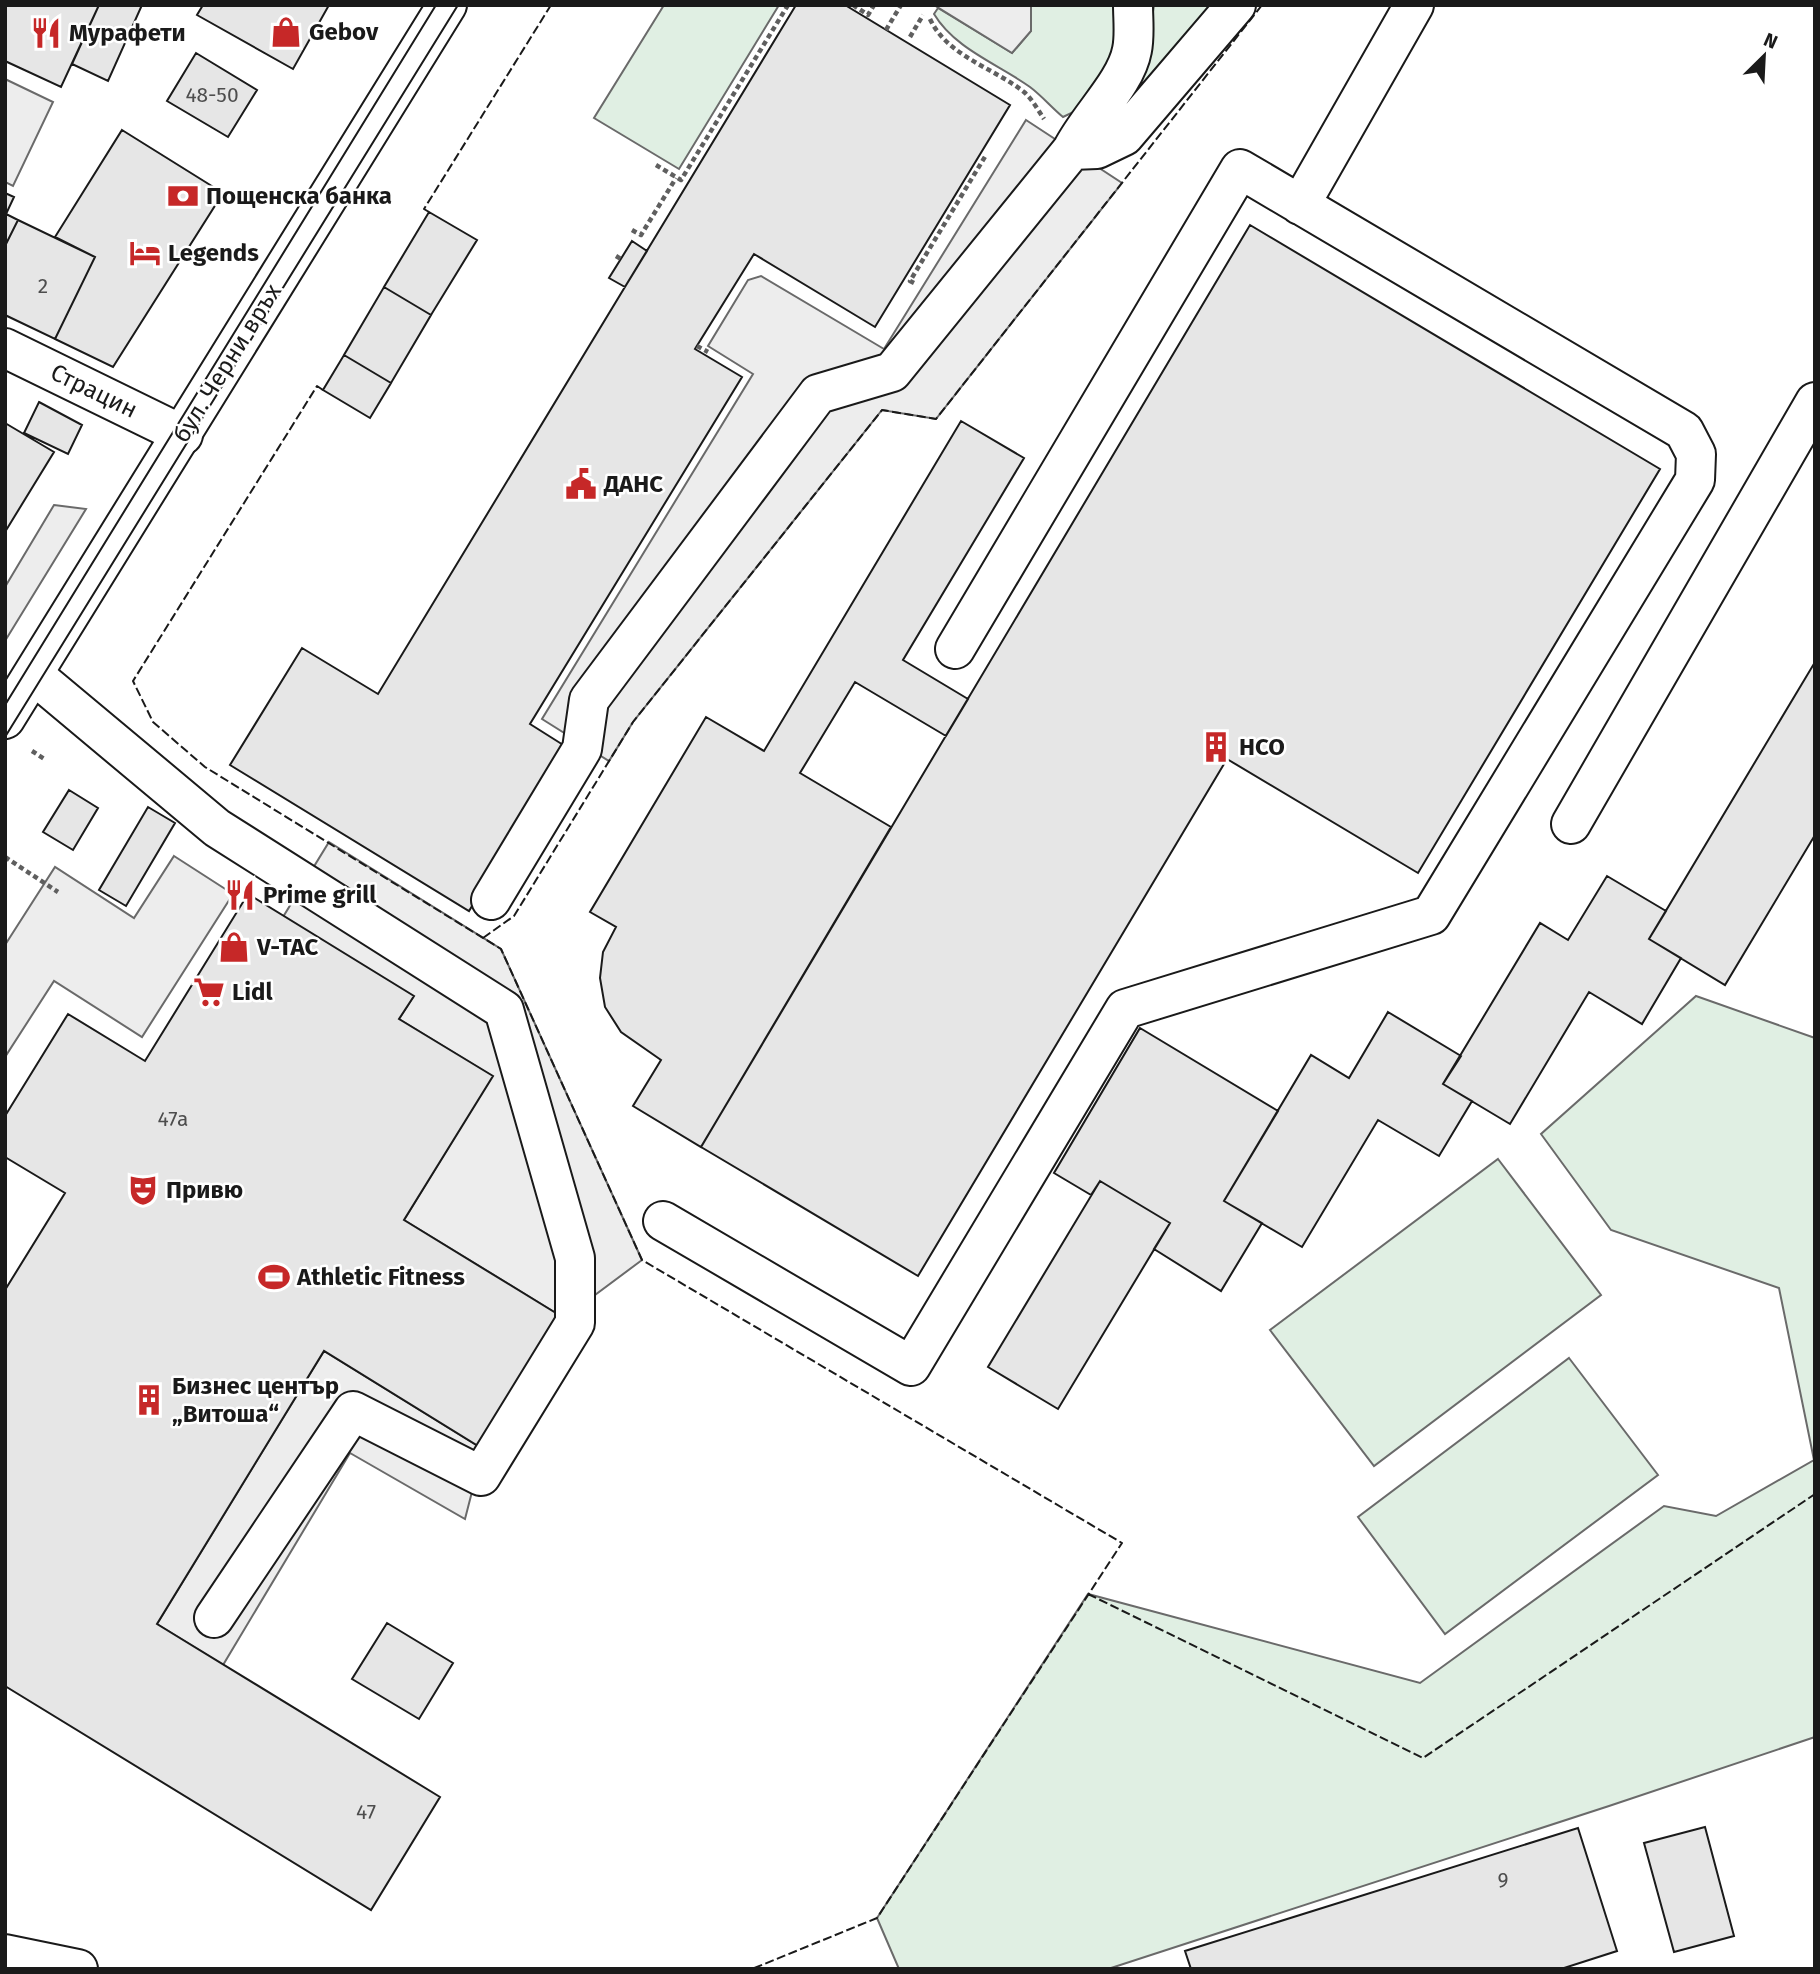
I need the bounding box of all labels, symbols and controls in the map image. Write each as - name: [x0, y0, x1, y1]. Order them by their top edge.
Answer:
- shop icon: Gebov: [269, 15, 303, 49]
- restaurant icon: Мурафети: [29, 16, 63, 50]
- place label: Gebov: [309, 18, 379, 46]
- place label: Мурафети: [69, 19, 186, 47]
- north arrow: [1729, 21, 1799, 91]
- text: N: [1760, 28, 1781, 54]
- house number: 48-50: [185, 82, 239, 108]
- bank icon: Пощенска банка: [166, 179, 200, 213]
- place label: Пощенска банка: [206, 182, 392, 210]
- hotel icon: Legends: [128, 236, 162, 270]
- place label: Legends: [168, 239, 259, 267]
- house number: 2: [38, 273, 48, 299]
- street label: бул. Черни връх: [167, 278, 287, 447]
- street label: Страцин: [46, 358, 142, 424]
- public building icon: ДАНС: [564, 467, 598, 501]
- place label: ДАНС: [603, 470, 663, 498]
- building icon: НСО: [1199, 730, 1233, 764]
- place label: НСО: [1239, 733, 1285, 761]
- restaurant icon: Prime grill: [223, 878, 257, 912]
- place label: Prime grill: [263, 881, 377, 909]
- shop icon: V-TAC: [217, 930, 251, 964]
- place label: V-TAC: [256, 933, 318, 961]
- supermarket icon: Lidl: [192, 975, 226, 1009]
- place label: Lidl: [232, 978, 273, 1006]
- house number: 47a: [158, 1106, 188, 1132]
- theatre icon: Привю: [126, 1173, 160, 1207]
- place label: Привю: [166, 1176, 243, 1204]
- sports icon: Athletic Fitness: [257, 1260, 291, 1294]
- place label: Athletic Fitness: [296, 1263, 465, 1291]
- place label: Бизнес център „Витоша“: [172, 1372, 339, 1428]
- building icon: Бизнес център „Витоша“: [132, 1383, 166, 1417]
- house number: 47: [356, 1799, 376, 1825]
- house number: 9: [1497, 1867, 1509, 1893]

